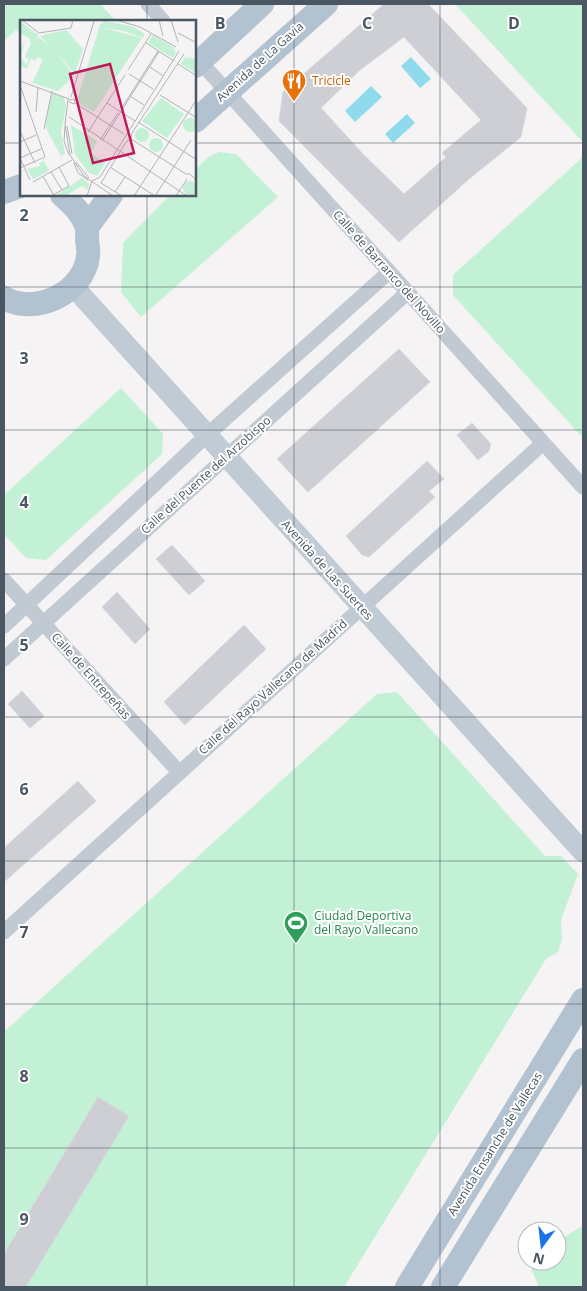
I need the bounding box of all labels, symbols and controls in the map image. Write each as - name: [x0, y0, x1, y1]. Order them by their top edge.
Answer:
- text: B: [215, 12, 225, 34]
- text: C: [362, 12, 372, 34]
- text: D: [508, 12, 520, 34]
- street label: Avenida de La Gavia: [212, 18, 307, 105]
- inset map: [20, 20, 196, 196]
- restaurant icon: Tricicle: [281, 68, 307, 102]
- place label: Tricicle: [312, 72, 351, 89]
- text: 2: [19, 204, 29, 226]
- street label: Calle de Barranco del Novillo: [329, 206, 449, 337]
- text: 3: [19, 347, 29, 369]
- street label: Calle del Puente del Arzobispo: [137, 412, 274, 538]
- text: 4: [19, 491, 29, 513]
- street label: Avenida de Las Suertes: [278, 516, 377, 624]
- street label: Calle del Rayo Vallecano de Madrid: [195, 615, 351, 758]
- street label: Calle de Entrepeñas: [48, 629, 135, 723]
- text: 5: [19, 634, 29, 656]
- text: 6: [19, 778, 29, 800]
- place label: Ciudad Deportiva del Rayo Vallecano: [314, 907, 418, 938]
- sports icon: Ciudad Deportiva del Rayo Vallecano: [283, 910, 309, 944]
- text: 7: [19, 921, 29, 943]
- text: 8: [19, 1065, 29, 1087]
- street label: Avenida Ensanche de Vallecas: [443, 1068, 546, 1219]
- text: 9: [19, 1208, 29, 1230]
- north arrow: [517, 1221, 567, 1271]
- text: N: [531, 1248, 546, 1270]

